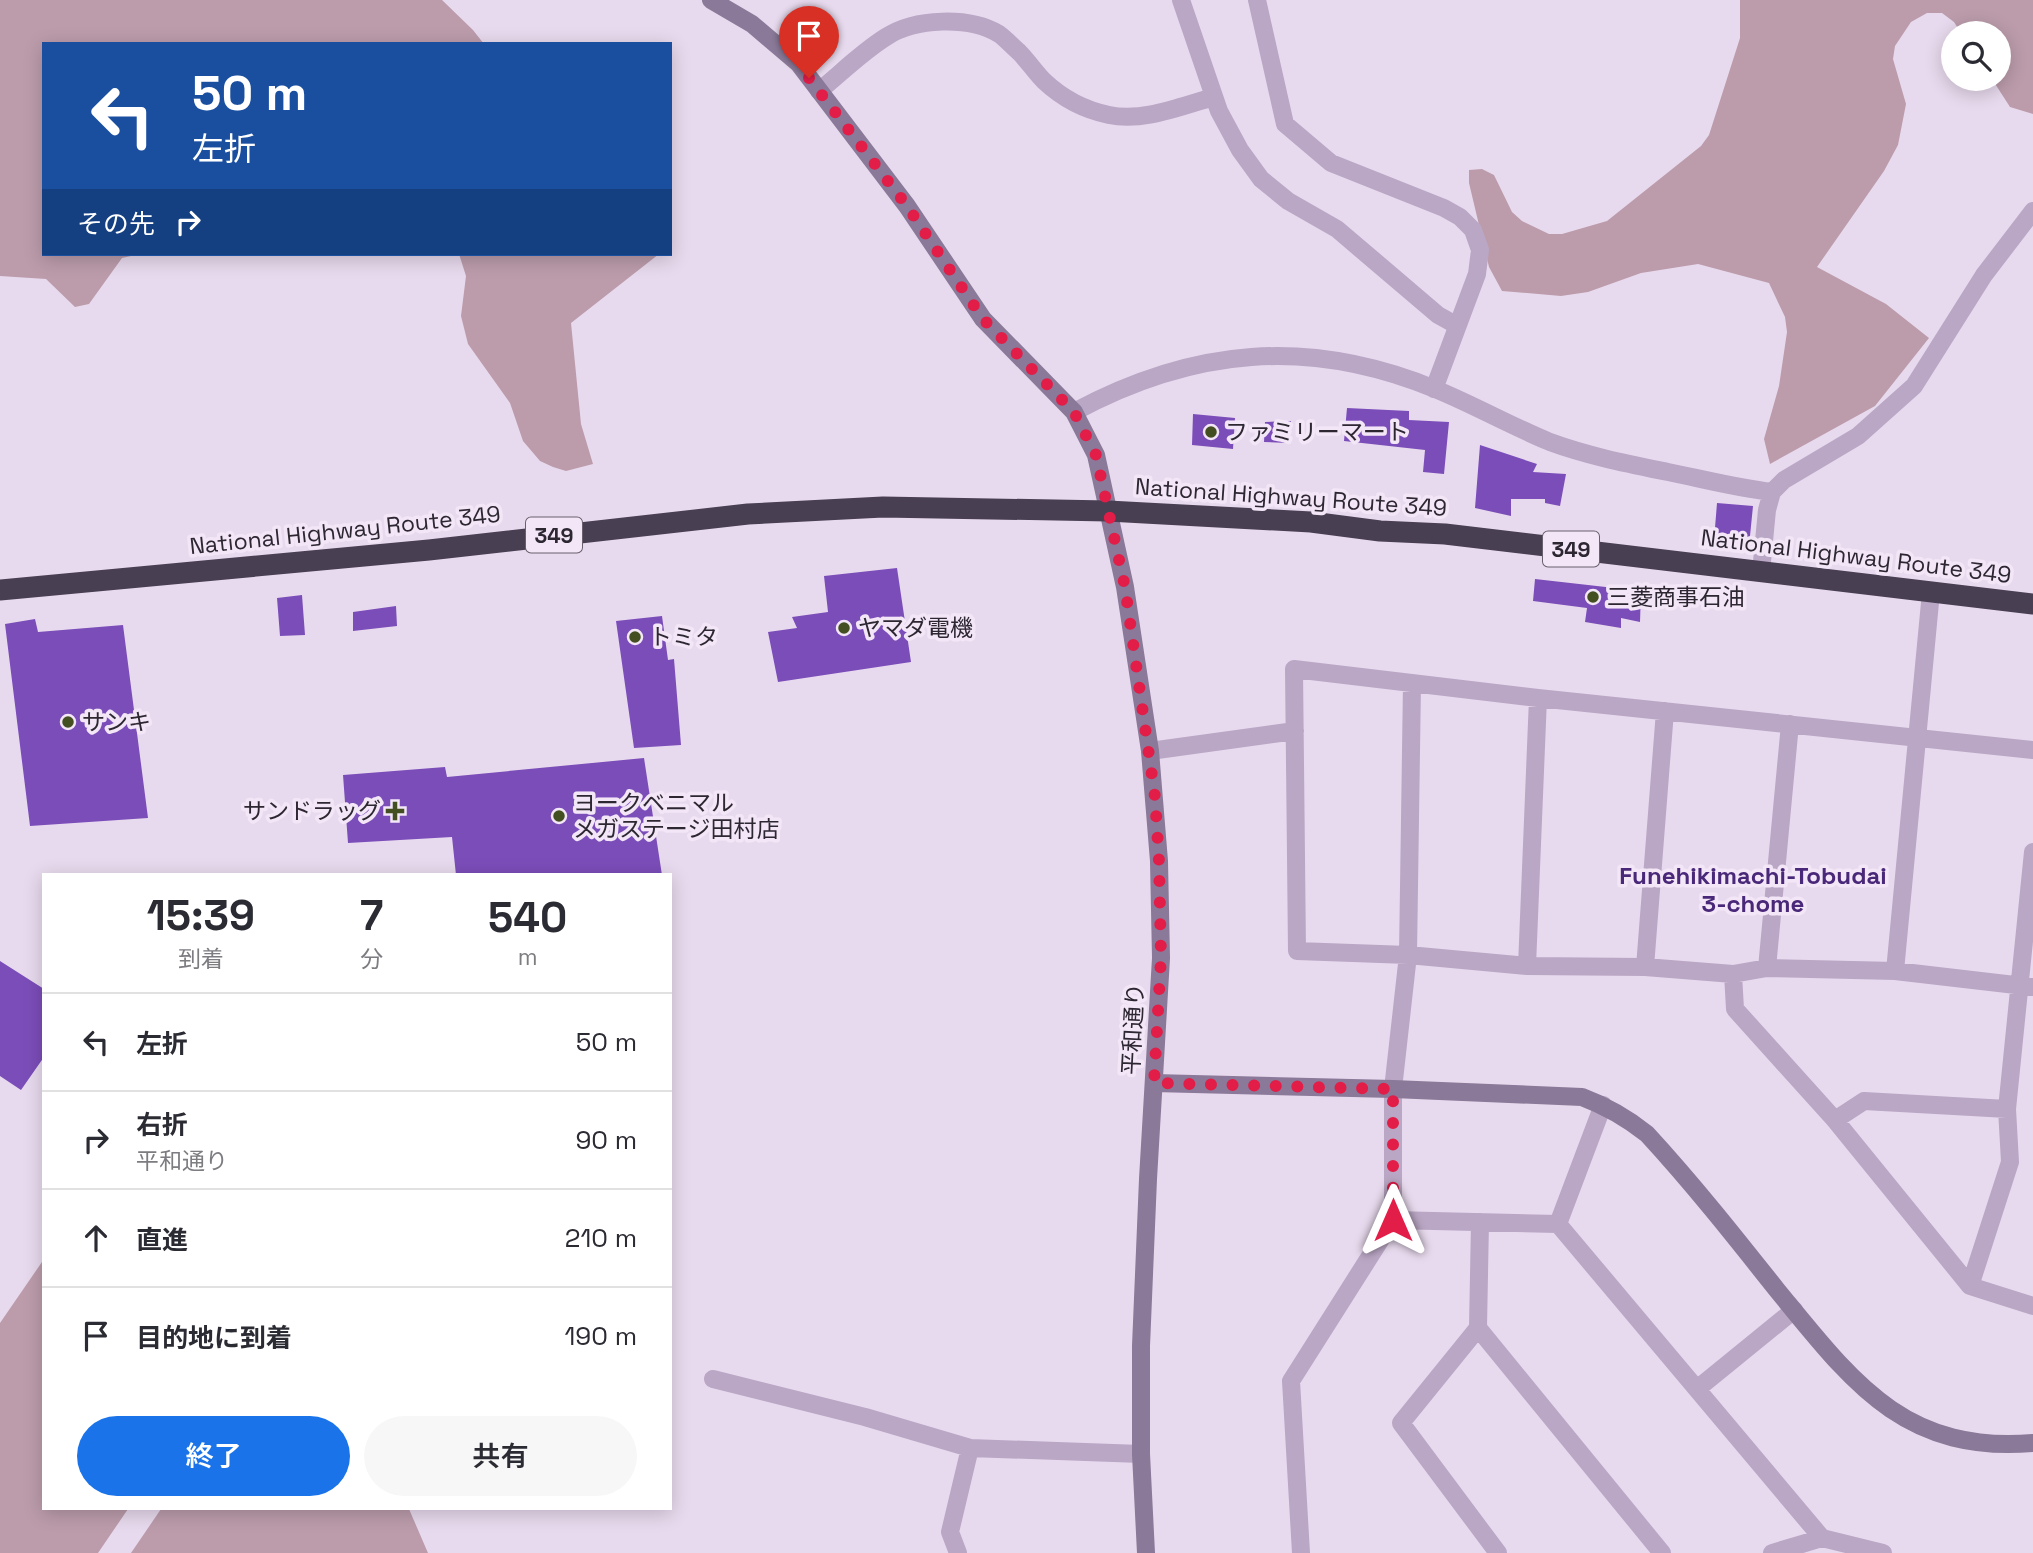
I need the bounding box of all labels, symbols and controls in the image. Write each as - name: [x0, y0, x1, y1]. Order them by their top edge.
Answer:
- pin: [779, 6, 839, 78]
- icon: arrive: [790, 17, 828, 55]
- map controls: [1941, 21, 2011, 91]
- button: search: [1941, 21, 2011, 91]
- text: 50 m: [192, 62, 307, 124]
- icon: left: [77, 70, 168, 161]
- text: 左折: [192, 129, 256, 169]
- icon: right: [169, 203, 207, 241]
- text: その先: [77, 207, 155, 241]
- place label: ファミリーマート: [1225, 417, 1409, 447]
- marker: ファミリーマート: [1203, 424, 1219, 440]
- street label: National Highway Route 349: [1134, 471, 1448, 523]
- street label: National Highway Route 349: [188, 499, 502, 561]
- road number: 349: [526, 518, 582, 552]
- street label: National Highway Route 349: [1699, 522, 2013, 590]
- road number: 349: [1543, 532, 1599, 566]
- place label: 三菱商事石油: [1607, 582, 1745, 612]
- marker: 三菱商事石油: [1585, 589, 1601, 605]
- place label: ヤマダ電機: [858, 613, 973, 643]
- marker: ヤマダ電機: [836, 620, 852, 636]
- place label: トミタ: [649, 622, 718, 652]
- marker: トミタ: [627, 629, 643, 645]
- place label: サンキ: [82, 707, 151, 737]
- marker: サンキ: [60, 714, 76, 730]
- place label: ヨークベニマル メガステージ田村店: [573, 788, 780, 844]
- place label: サンドラッグ: [243, 796, 381, 826]
- marker: サンドラッグ: [387, 803, 403, 819]
- marker: ヨークベニマル メガステージ田村店: [551, 808, 567, 824]
- district label: Funehikimachi-Tobudai 3-chome: [1619, 860, 1887, 919]
- text: 15:39: [147, 889, 255, 942]
- text: 7: [360, 889, 383, 942]
- text: 540: [488, 891, 567, 944]
- text: m: [518, 942, 537, 972]
- text: 到着: [178, 944, 224, 974]
- text: 分: [360, 944, 383, 974]
- street label: 平和通り: [1116, 982, 1150, 1076]
- icon: left: [77, 1023, 115, 1061]
- text: 50 m: [576, 1025, 637, 1059]
- text: 左折: [136, 1027, 188, 1061]
- text: 右折: [136, 1108, 188, 1142]
- icon: right: [77, 1121, 115, 1159]
- text: 90 m: [575, 1123, 637, 1157]
- text: 平和通り: [136, 1146, 228, 1176]
- position arrow: [1356, 1183, 1430, 1257]
- icon: ahead: [77, 1219, 115, 1257]
- text: 210 m: [565, 1221, 637, 1255]
- text: 直進: [136, 1223, 188, 1257]
- icon: arrive: [77, 1317, 115, 1355]
- text: 190 m: [565, 1319, 637, 1353]
- text: 目的地に到着: [136, 1321, 292, 1355]
- button: 終了: [77, 1416, 350, 1496]
- button: 共有: [364, 1416, 637, 1496]

